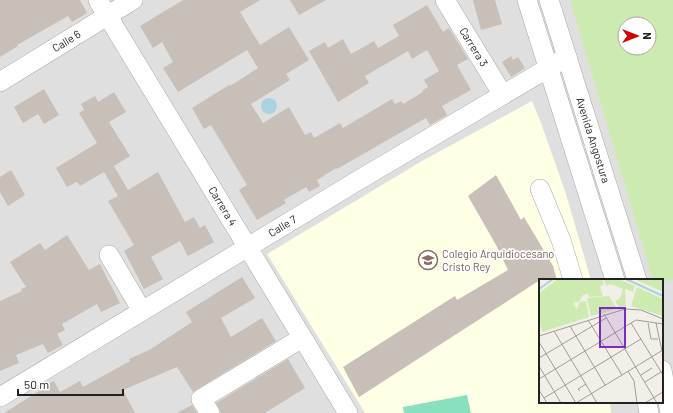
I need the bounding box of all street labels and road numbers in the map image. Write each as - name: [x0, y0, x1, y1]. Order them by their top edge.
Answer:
- street label: Carrera 3: [457, 25, 491, 69]
- street label: Calle 6: [50, 27, 83, 54]
- street label: Avenida Angostura: [574, 96, 613, 185]
- street label: Carrera 4: [206, 184, 240, 228]
- street label: Calle 7: [266, 212, 299, 239]

